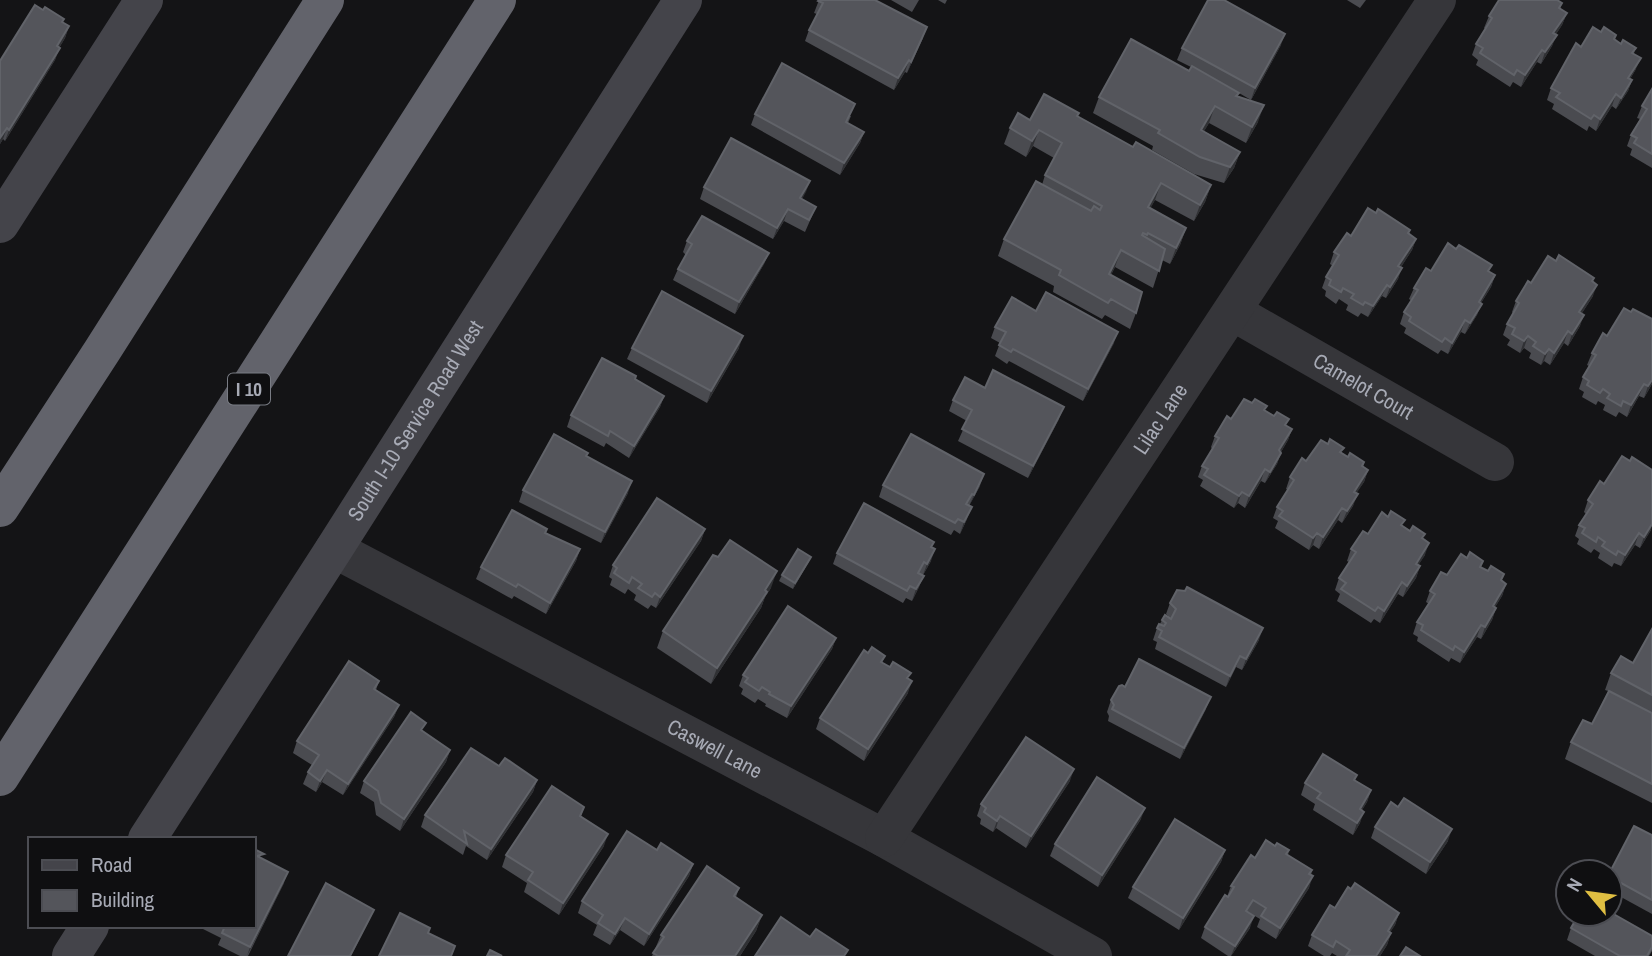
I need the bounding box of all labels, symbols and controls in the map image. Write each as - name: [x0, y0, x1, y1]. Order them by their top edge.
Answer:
- street label: South I-10 Service Road West: [340, 314, 490, 526]
- street label: Camelot Court: [1308, 346, 1419, 426]
- road number: I 10: [228, 374, 270, 404]
- street label: Lilac Lane: [1126, 378, 1194, 460]
- street label: Caswell Lane: [662, 712, 767, 785]
- legend: [28, 837, 256, 928]
- text: Road: [91, 850, 132, 879]
- north arrow: [1554, 858, 1624, 928]
- text: N: [1560, 874, 1588, 896]
- text: Building: [91, 885, 155, 914]

